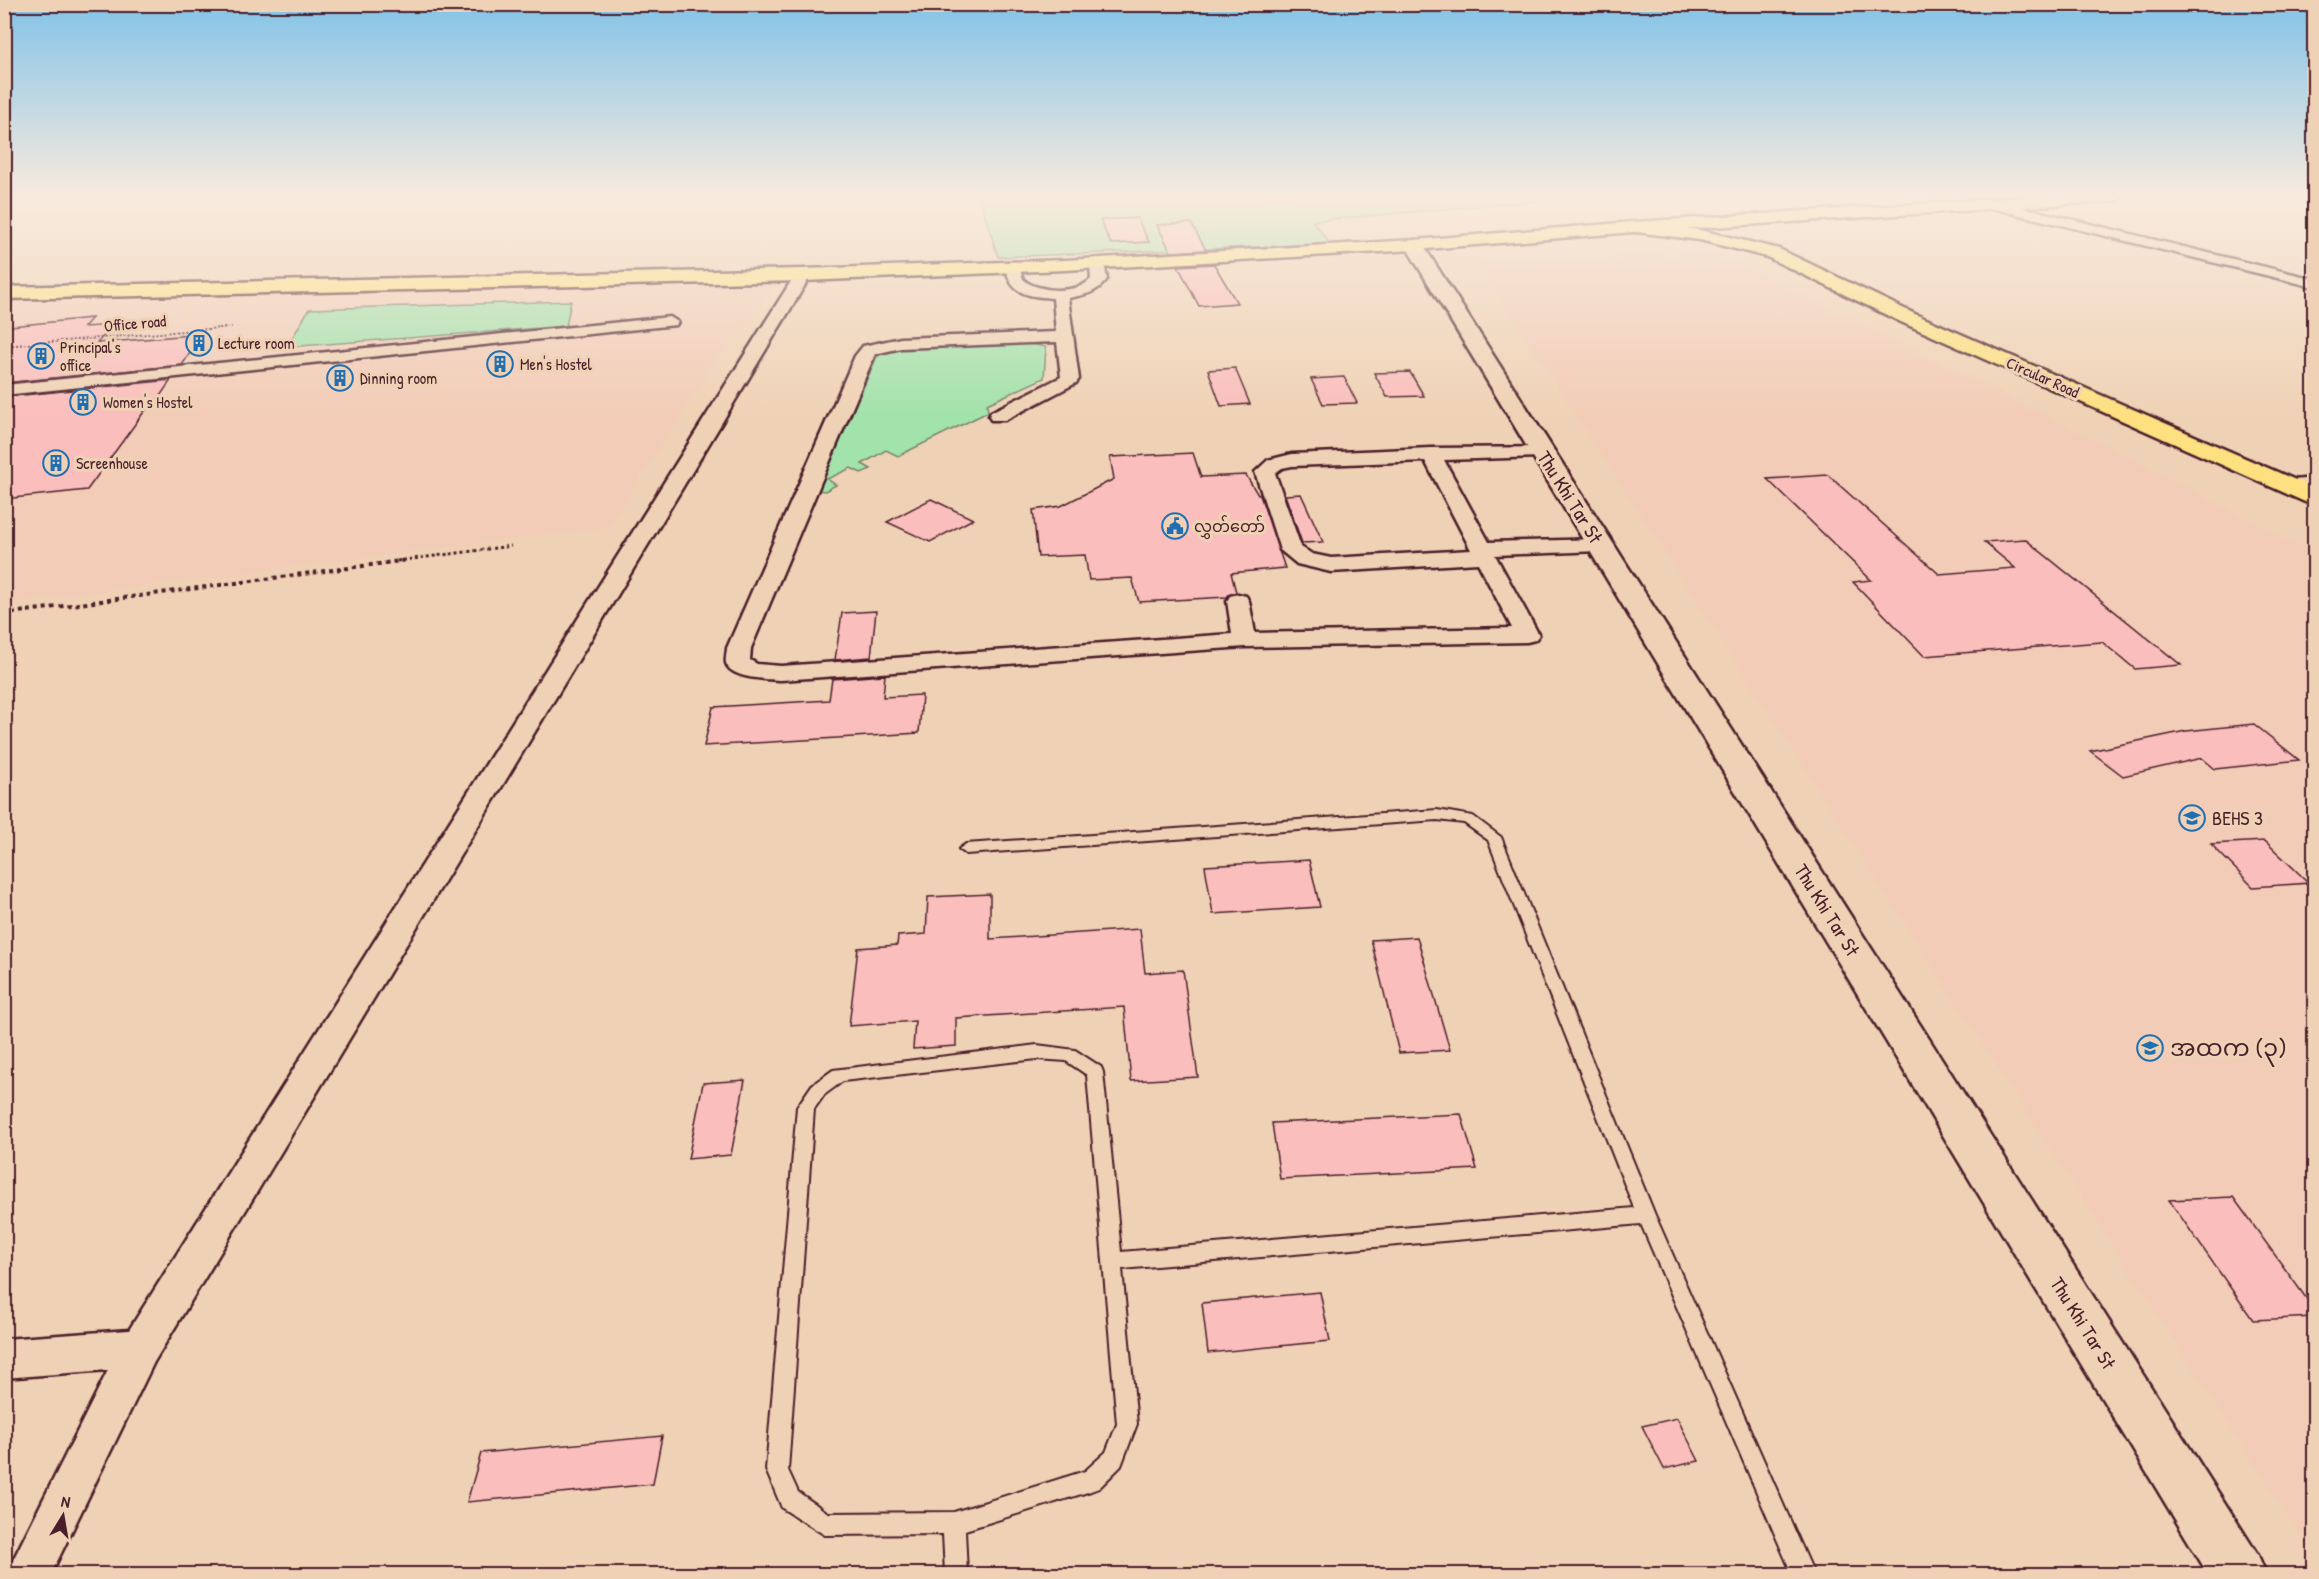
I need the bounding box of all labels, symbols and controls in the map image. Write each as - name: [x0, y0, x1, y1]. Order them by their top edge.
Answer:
- street label: Office road: [103, 309, 167, 337]
- building icon: Lecture room: [184, 328, 214, 358]
- place label: Lecture room: [218, 332, 295, 354]
- place label: Principal's office: [60, 336, 121, 376]
- building icon: Principal's office: [26, 341, 56, 371]
- building icon: Men's Hostel: [485, 349, 515, 379]
- street label: Circular Road: [2003, 351, 2083, 403]
- place label: Men's Hostel: [520, 353, 593, 375]
- building icon: Dinning room: [325, 363, 355, 393]
- place label: Dinning room: [360, 367, 437, 389]
- building icon: Women's Hostel: [68, 387, 98, 417]
- place label: Women's Hostel: [103, 391, 193, 413]
- street label: Thu Khi Tar St: [1531, 446, 1610, 549]
- building icon: Screenhouse: [41, 448, 71, 478]
- place label: Screenhouse: [76, 452, 148, 474]
- public building icon: လွှတ်တော်: [1160, 511, 1190, 541]
- place label: လွှတ်တော်: [1194, 515, 1265, 540]
- school or university icon: BEHS 3: [2177, 803, 2207, 833]
- place label: BEHS 3: [2212, 804, 2263, 831]
- street label: Thu Khi Tar St: [1788, 859, 1867, 962]
- place label: အထက (၃): [2170, 1031, 2287, 1067]
- school or university icon: အထက (၃): [2135, 1033, 2165, 1063]
- street label: Thu Khi Tar St: [2044, 1272, 2123, 1375]
- north arrow: [33, 1486, 93, 1546]
- text: N: [60, 1490, 73, 1513]

